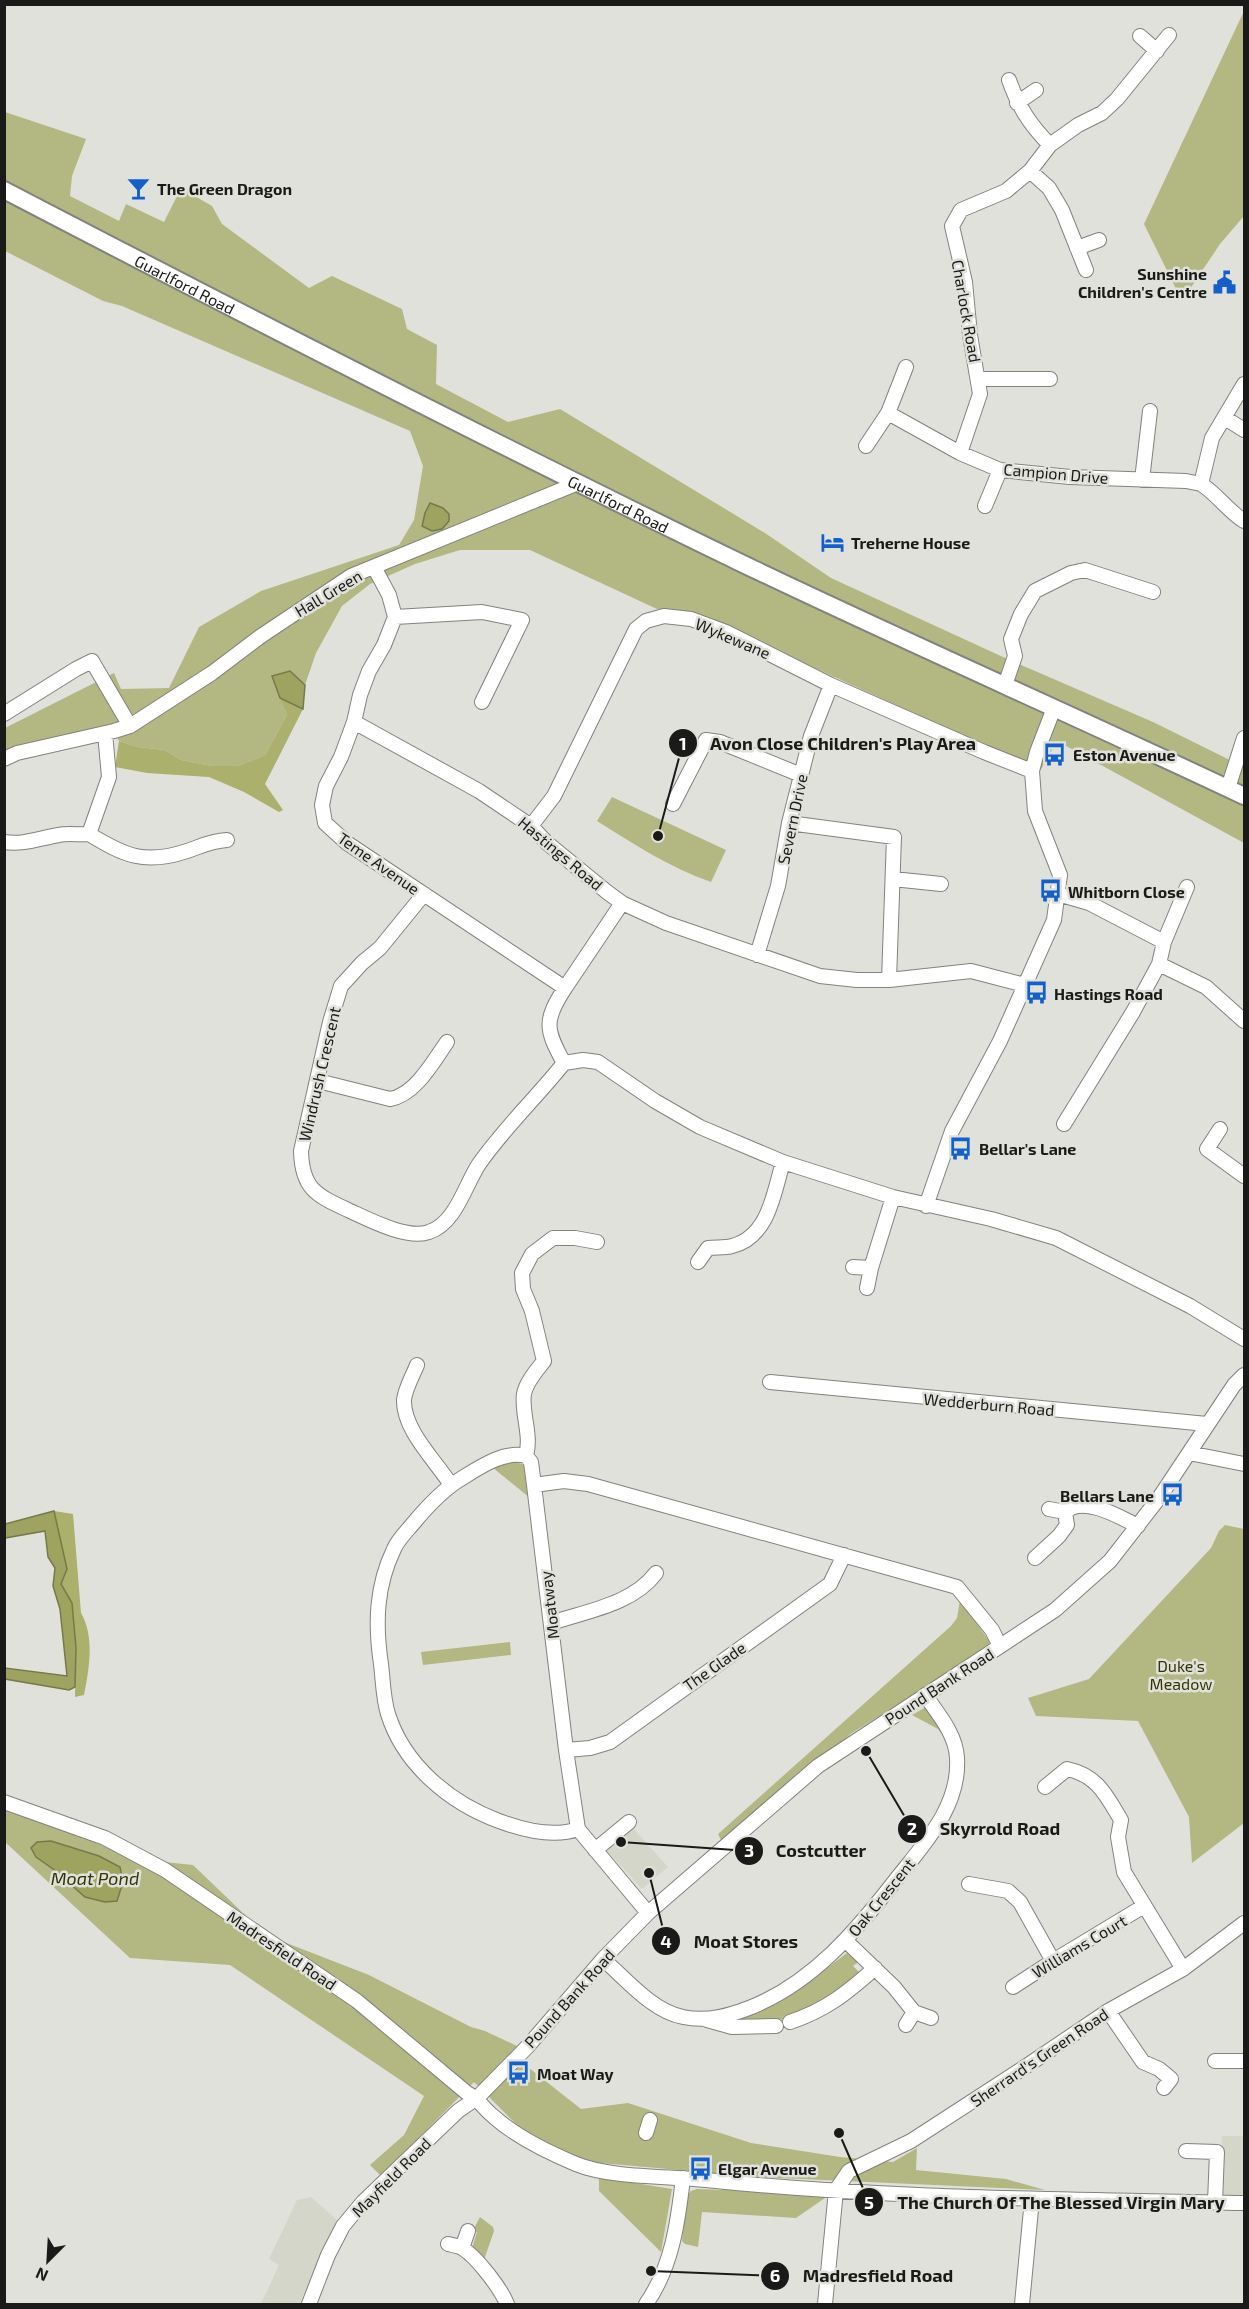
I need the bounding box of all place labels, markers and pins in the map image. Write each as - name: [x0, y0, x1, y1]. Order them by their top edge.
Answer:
- bar icon: The Green Dragon: [126, 175, 152, 201]
- place label: The Green Dragon: [157, 179, 292, 198]
- place label: Sunshine Children's Centre: [1078, 264, 1207, 301]
- public building icon: Sunshine Children's Centre: [1212, 269, 1238, 295]
- hotel icon: Treherne House: [820, 529, 846, 555]
- place label: Treherne House: [851, 533, 970, 552]
- callout: Avon Close Children's Play Area: [668, 725, 989, 761]
- bus stop icon: Eston Avenue: [1042, 741, 1068, 767]
- place label: Eston Avenue: [1073, 745, 1176, 764]
- bus stop icon: Whitborn Close: [1037, 878, 1063, 904]
- place label: Whitborn Close: [1068, 882, 1185, 901]
- bus stop icon: Hastings Road: [1023, 980, 1049, 1006]
- place label: Hastings Road: [1054, 984, 1163, 1003]
- bus stop icon: Bellar's Lane: [948, 1135, 974, 1161]
- place label: Bellar's Lane: [979, 1139, 1076, 1158]
- bus stop icon: Bellars Lane: [1159, 1482, 1185, 1508]
- place label: Bellars Lane: [1060, 1486, 1154, 1505]
- callout: Skyrrold Road: [897, 1811, 1072, 1847]
- callout: Costcutter: [734, 1833, 878, 1869]
- callout: Moat Stores: [651, 1923, 810, 1959]
- bus stop icon: Moat Way: [506, 2060, 532, 2086]
- place label: Moat Way: [537, 2064, 614, 2084]
- bus stop icon: Elgar Avenue: [687, 2155, 713, 2181]
- place label: Elgar Avenue: [718, 2159, 817, 2178]
- callout: The Church Of The Blessed Virgin Mary: [854, 2184, 1237, 2220]
- callout: Madresfield Road: [760, 2258, 965, 2294]

